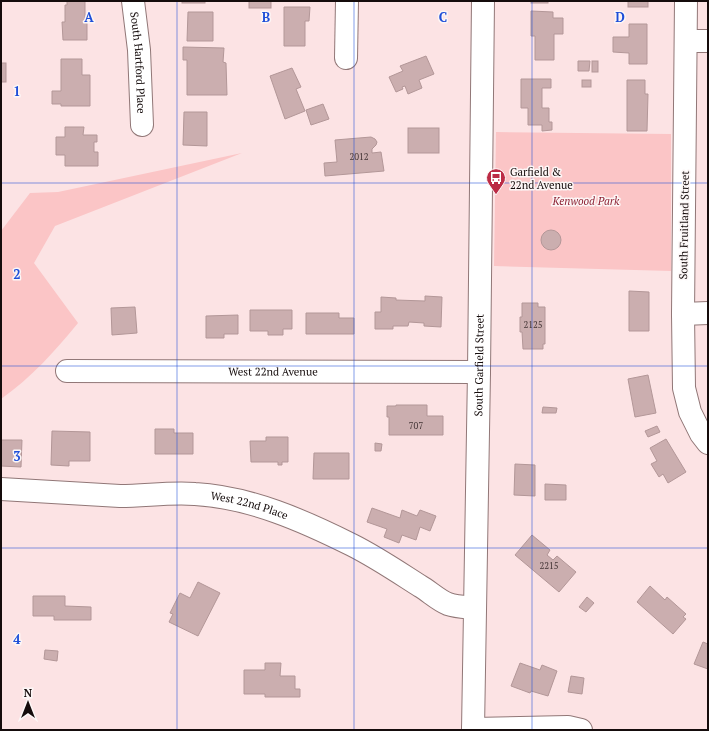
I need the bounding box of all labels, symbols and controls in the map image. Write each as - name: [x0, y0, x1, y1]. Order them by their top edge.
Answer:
- text: A: [84, 8, 94, 26]
- text: B: [262, 8, 270, 26]
- text: C: [439, 8, 447, 26]
- text: D: [615, 8, 625, 26]
- street label: South Hartford Place: [127, 11, 149, 114]
- text: 1: [13, 82, 21, 100]
- house number: 2012: [349, 151, 369, 163]
- place label: Garfield & 22nd Avenue: [510, 165, 573, 192]
- bus stop icon: Garfield & 22nd Avenue: [485, 167, 507, 195]
- street label: South Fruitland Street: [676, 170, 692, 280]
- park label: Kenwood Park: [552, 194, 620, 208]
- text: 2: [13, 265, 21, 283]
- street label: South Garfield Street: [471, 314, 487, 416]
- house number: 2125: [523, 319, 543, 331]
- street label: West 22nd Avenue: [228, 364, 318, 379]
- house number: 707: [409, 420, 423, 432]
- text: 3: [13, 447, 21, 465]
- street label: West 22nd Place: [210, 488, 291, 523]
- house number: 2215: [539, 560, 559, 572]
- text: 4: [13, 630, 21, 648]
- north arrow: [8, 683, 48, 723]
- text: N: [24, 686, 33, 700]

